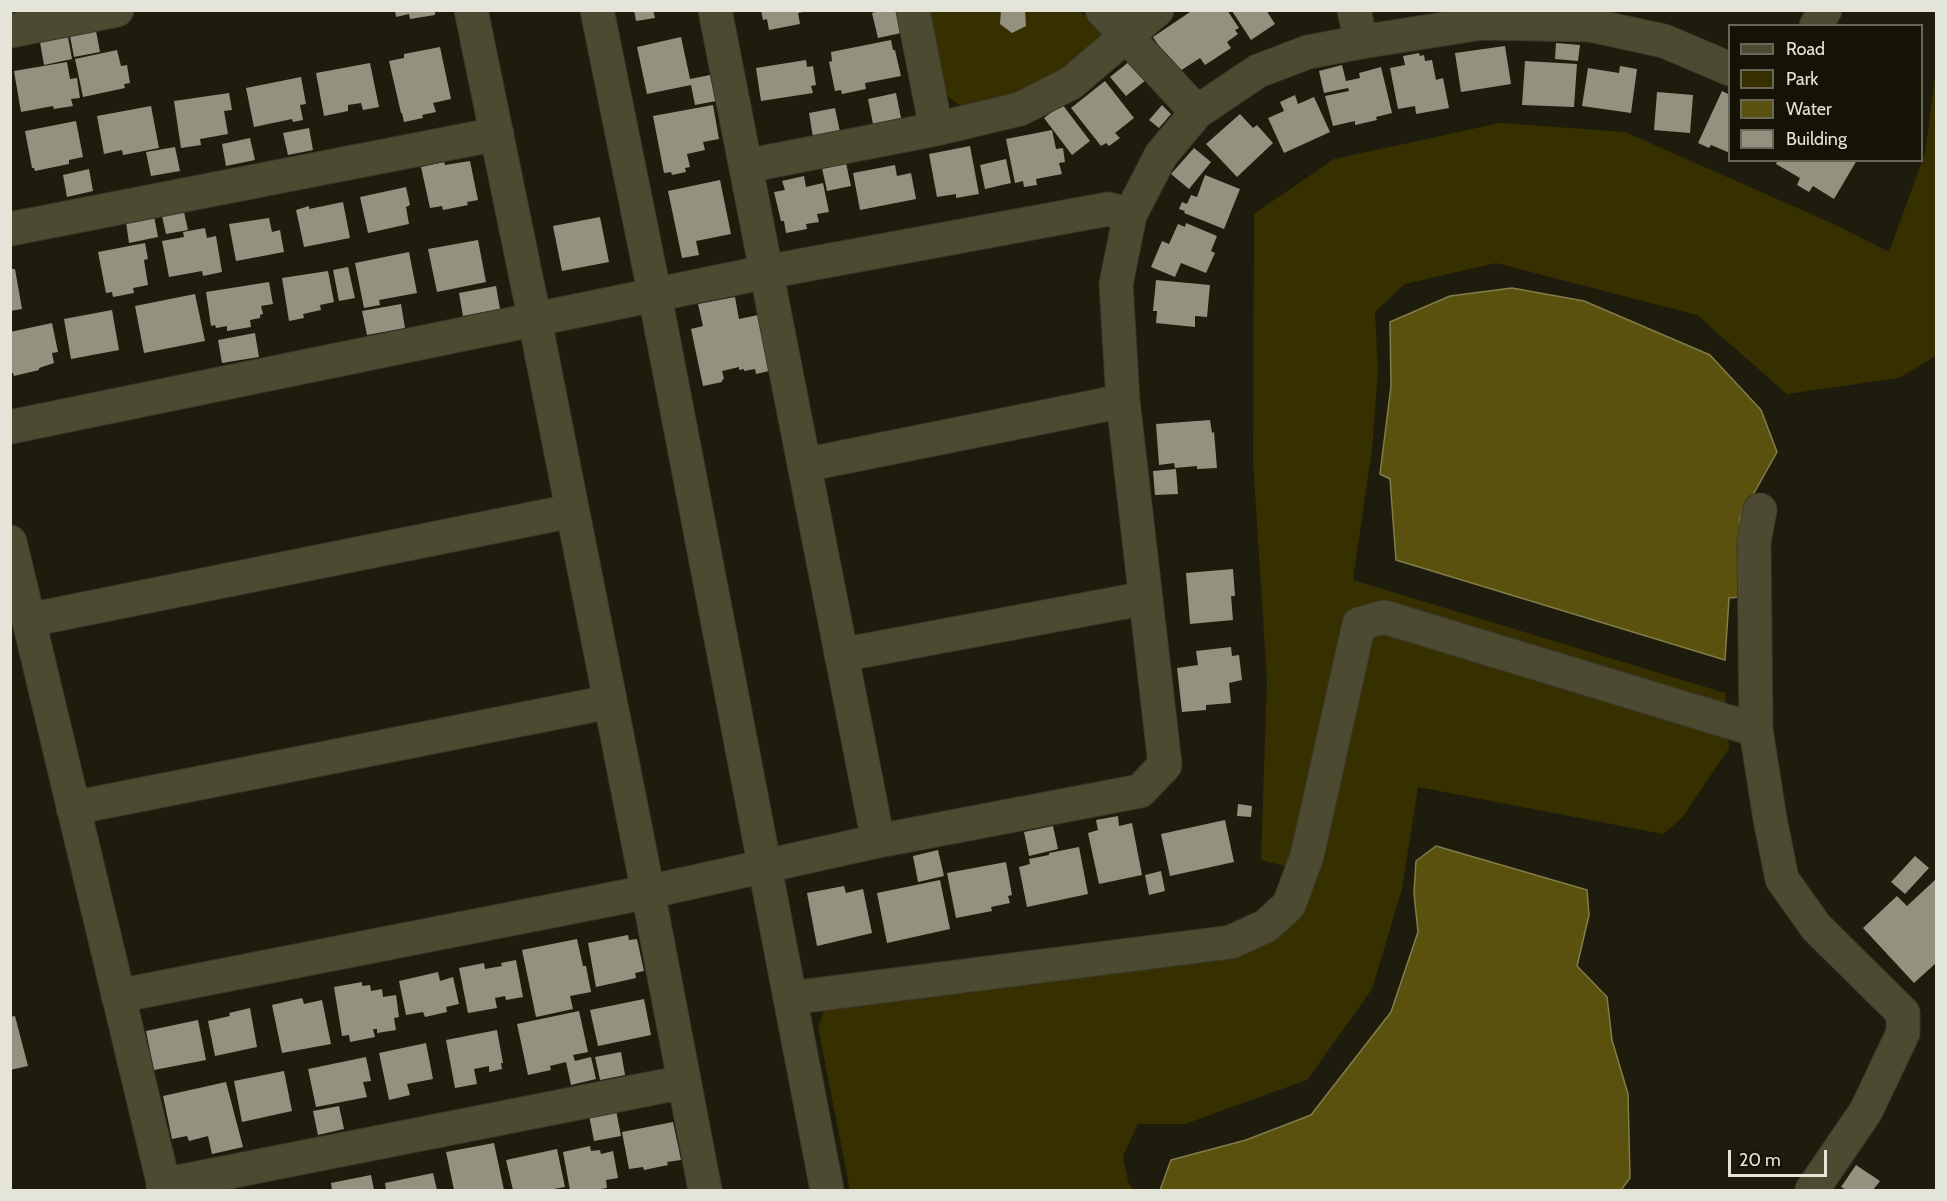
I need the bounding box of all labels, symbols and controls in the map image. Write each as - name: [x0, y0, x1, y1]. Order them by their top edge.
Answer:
- legend: [1728, 24, 1923, 162]
- text: Road: [1786, 38, 1825, 60]
- text: Park: [1786, 68, 1818, 90]
- text: Water: [1786, 98, 1832, 120]
- text: Building: [1786, 128, 1847, 150]
- scale bar: [1731, 1138, 1830, 1176]
- text: 20 m: [1739, 1149, 1781, 1171]

